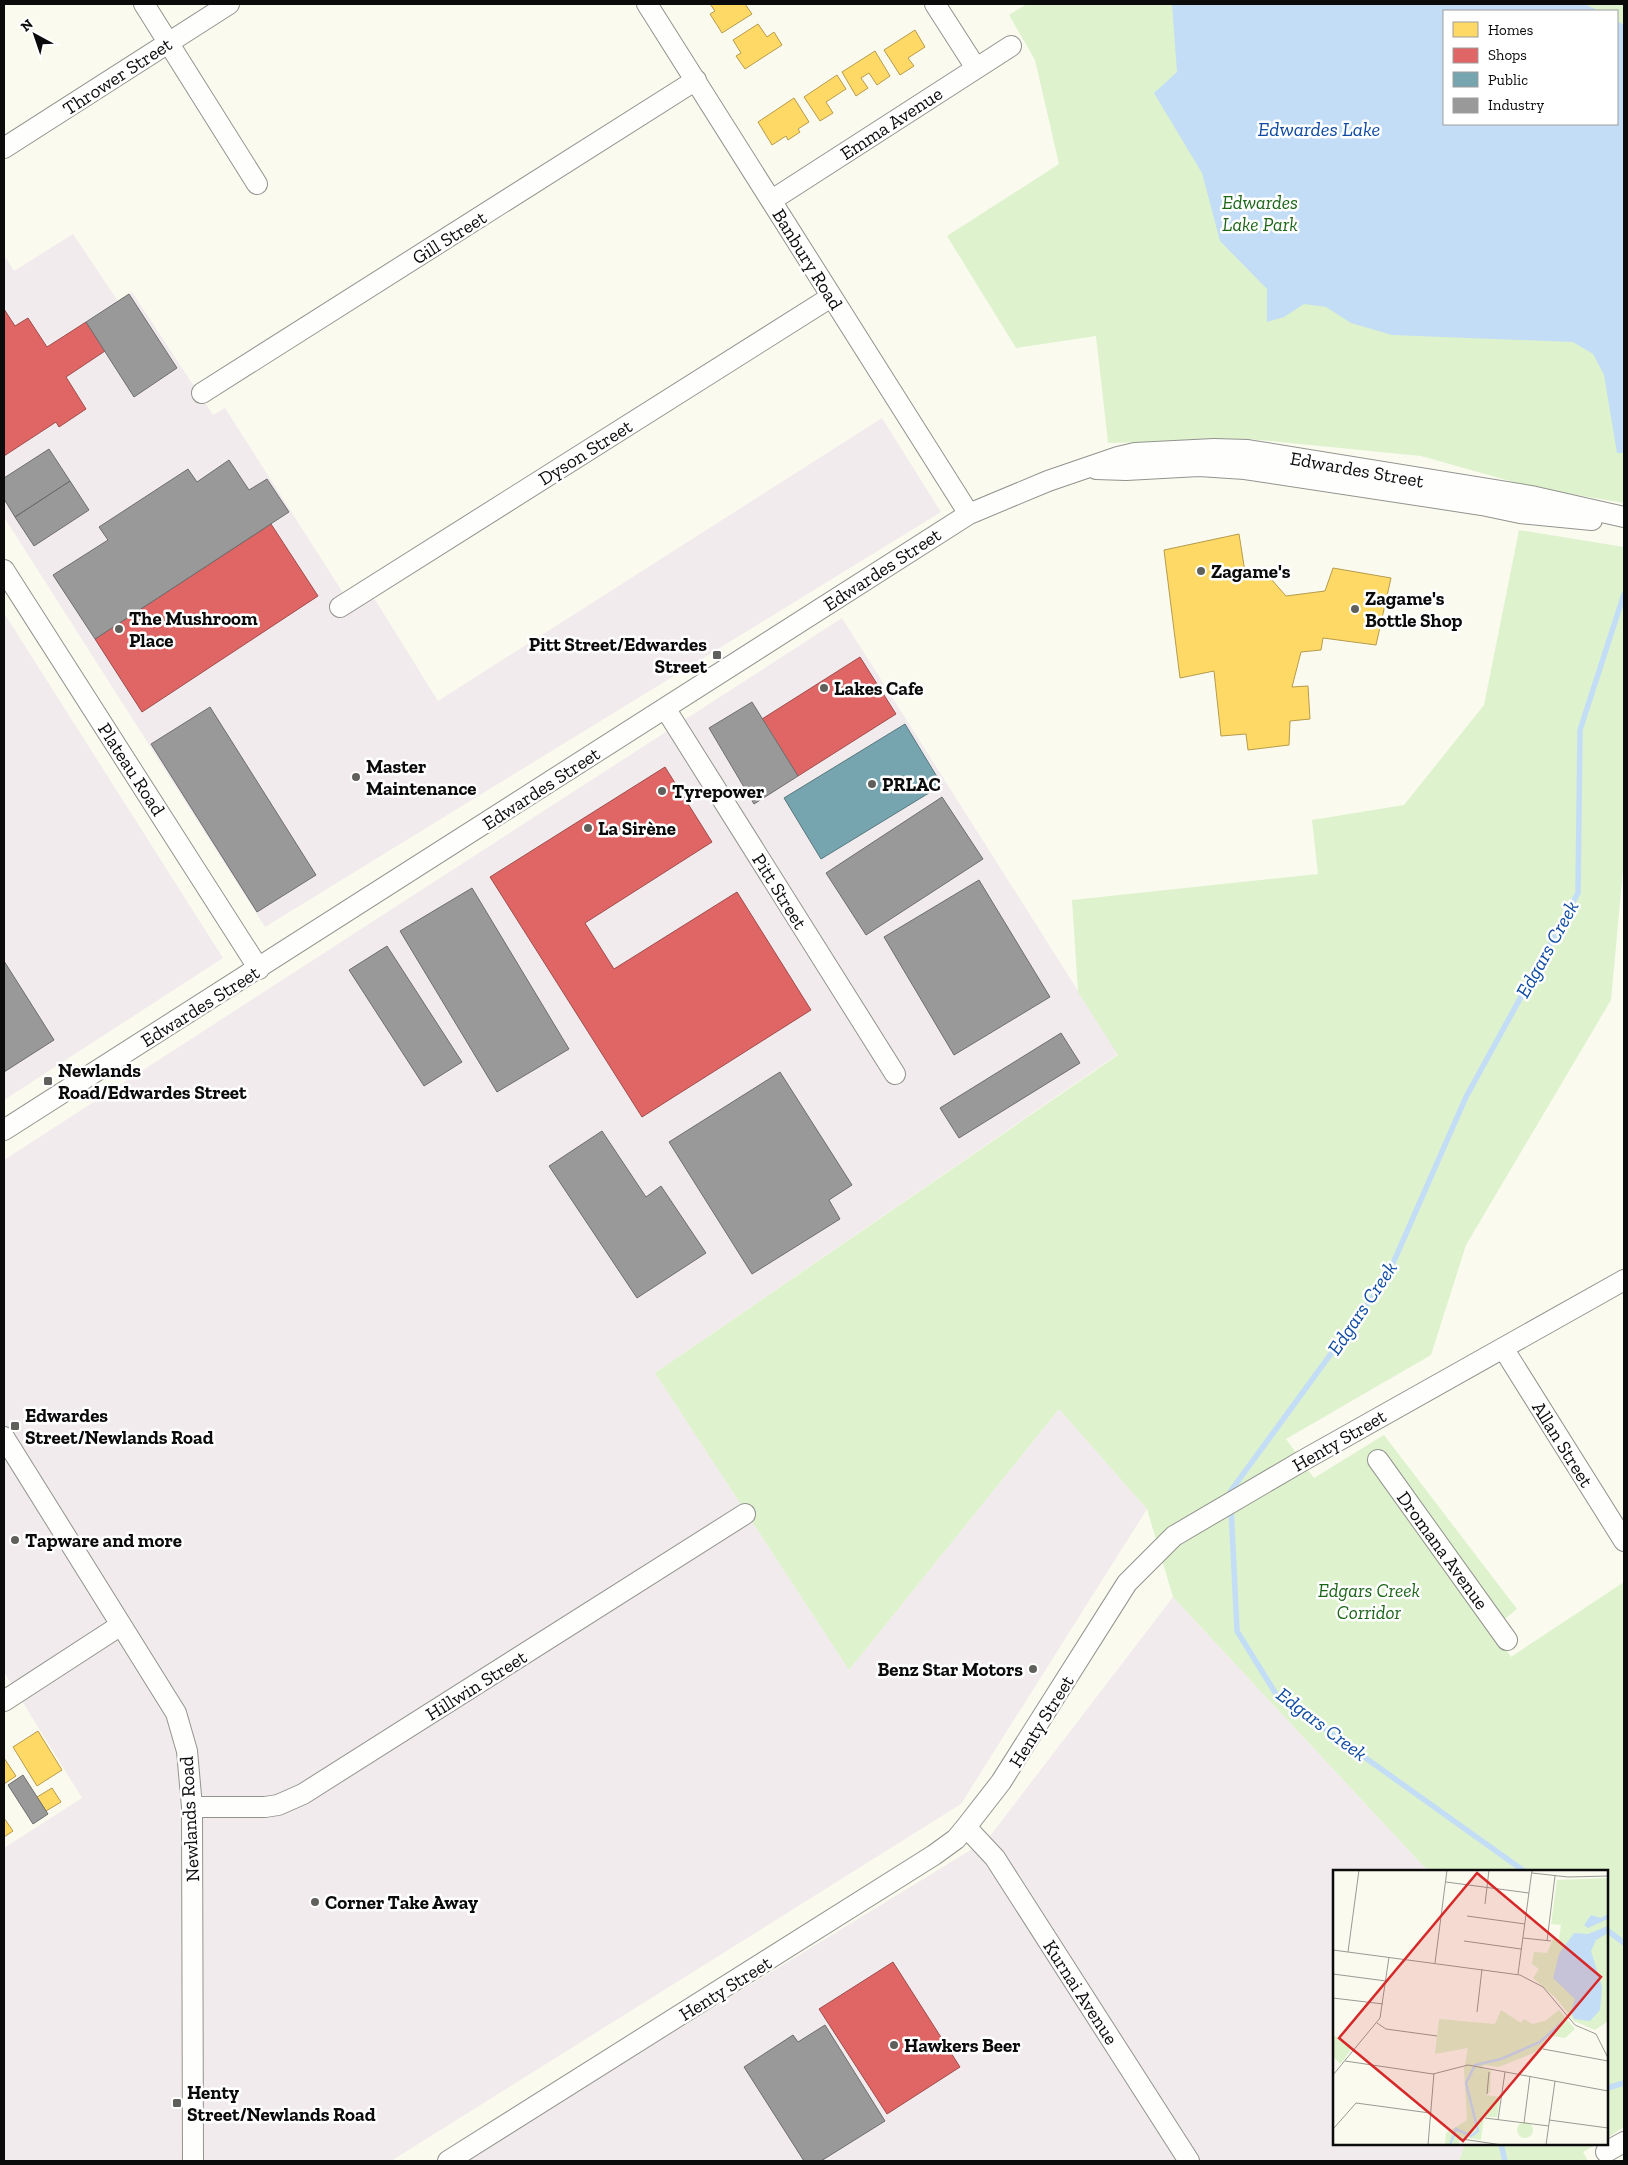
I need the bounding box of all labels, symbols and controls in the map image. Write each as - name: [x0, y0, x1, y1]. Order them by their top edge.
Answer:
- north arrow: [10, 10, 60, 60]
- legend: [1443, 10, 1618, 125]
- text: N: [17, 15, 37, 35]
- text: Homes: [1488, 21, 1533, 39]
- street label: Thrower Street: [58, 33, 176, 120]
- text: Shops: [1488, 46, 1527, 64]
- text: Public: [1488, 71, 1528, 89]
- street label: Emma Avenue: [836, 82, 947, 165]
- text: Industry: [1488, 96, 1545, 114]
- water label: Edwardes Lake: [1258, 117, 1380, 141]
- park label: Edwardes Lake Park: [1222, 191, 1298, 236]
- street label: Banbury Road: [767, 205, 848, 314]
- street label: Gill Street: [408, 206, 491, 269]
- street label: Dyson Street: [534, 415, 636, 490]
- street label: Edwardes Street: [1288, 446, 1426, 493]
- street label: Edwardes Street: [819, 523, 945, 616]
- place label: Zagame's: [1211, 560, 1291, 583]
- marker: Zagame's: [1195, 565, 1207, 577]
- place label: Zagame's Bottle Shop: [1365, 587, 1463, 632]
- marker: Zagame's Bottle Shop: [1349, 603, 1361, 615]
- place label: The Mushroom Place: [129, 607, 258, 652]
- marker: The Mushroom Place: [113, 623, 125, 635]
- place label: Pitt Street/Edwardes Street: [529, 633, 707, 678]
- marker: Pitt Street/Edwardes Street: [711, 649, 723, 661]
- place label: Lakes Cafe: [834, 677, 924, 700]
- marker: Lakes Cafe: [818, 682, 830, 694]
- street label: Plateau Road: [93, 719, 170, 821]
- street label: Edwardes Street: [478, 742, 604, 835]
- place label: Master Maintenance: [366, 755, 477, 800]
- marker: Master Maintenance: [350, 771, 362, 783]
- place label: PRLAC: [882, 773, 941, 796]
- marker: PRLAC: [866, 778, 878, 790]
- place label: Tyrepower: [672, 780, 765, 803]
- marker: Tyrepower: [656, 785, 668, 797]
- place label: La Sirène: [598, 817, 676, 840]
- marker: La Sirène: [582, 822, 594, 834]
- street label: Pitt Street: [747, 849, 812, 933]
- water label: Edgars Creek: [1510, 896, 1584, 1002]
- street label: Edwardes Street: [137, 961, 264, 1052]
- place label: Newlands Road/Edwardes Street: [58, 1059, 247, 1104]
- marker: Newlands Road/Edwardes Street: [42, 1075, 54, 1087]
- water label: Edgars Creek: [1322, 1257, 1402, 1359]
- street label: Allan Street: [1527, 1397, 1598, 1491]
- place label: Edwardes Street/Newlands Road: [25, 1404, 214, 1449]
- street label: Henty Street: [1288, 1404, 1390, 1476]
- marker: Edwardes Street/Newlands Road: [9, 1420, 21, 1432]
- street label: Dromana Avenue: [1392, 1487, 1493, 1614]
- place label: Tapware and more: [25, 1529, 182, 1552]
- marker: Tapware and more: [9, 1534, 21, 1546]
- park label: Edgars Creek Corridor: [1318, 1579, 1420, 1624]
- street label: Hillwin Street: [422, 1645, 531, 1726]
- place label: Benz Star Motors: [877, 1658, 1023, 1681]
- marker: Benz Star Motors: [1027, 1663, 1039, 1675]
- street label: Henty Street: [1004, 1671, 1079, 1772]
- water label: Edgars Creek: [1272, 1682, 1372, 1766]
- street label: Newlands Road: [175, 1755, 204, 1882]
- inset map: [1333, 1870, 1608, 2145]
- place label: Corner Take Away: [325, 1891, 478, 1914]
- marker: Corner Take Away: [309, 1896, 321, 1908]
- street label: Kurnai Avenue: [1038, 1936, 1123, 2049]
- street label: Henty Street: [675, 1951, 776, 2026]
- place label: Hawkers Beer: [904, 2034, 1021, 2057]
- marker: Hawkers Beer: [888, 2039, 900, 2051]
- place label: Henty Street/Newlands Road: [187, 2081, 376, 2126]
- marker: Henty Street/Newlands Road: [171, 2097, 183, 2109]

